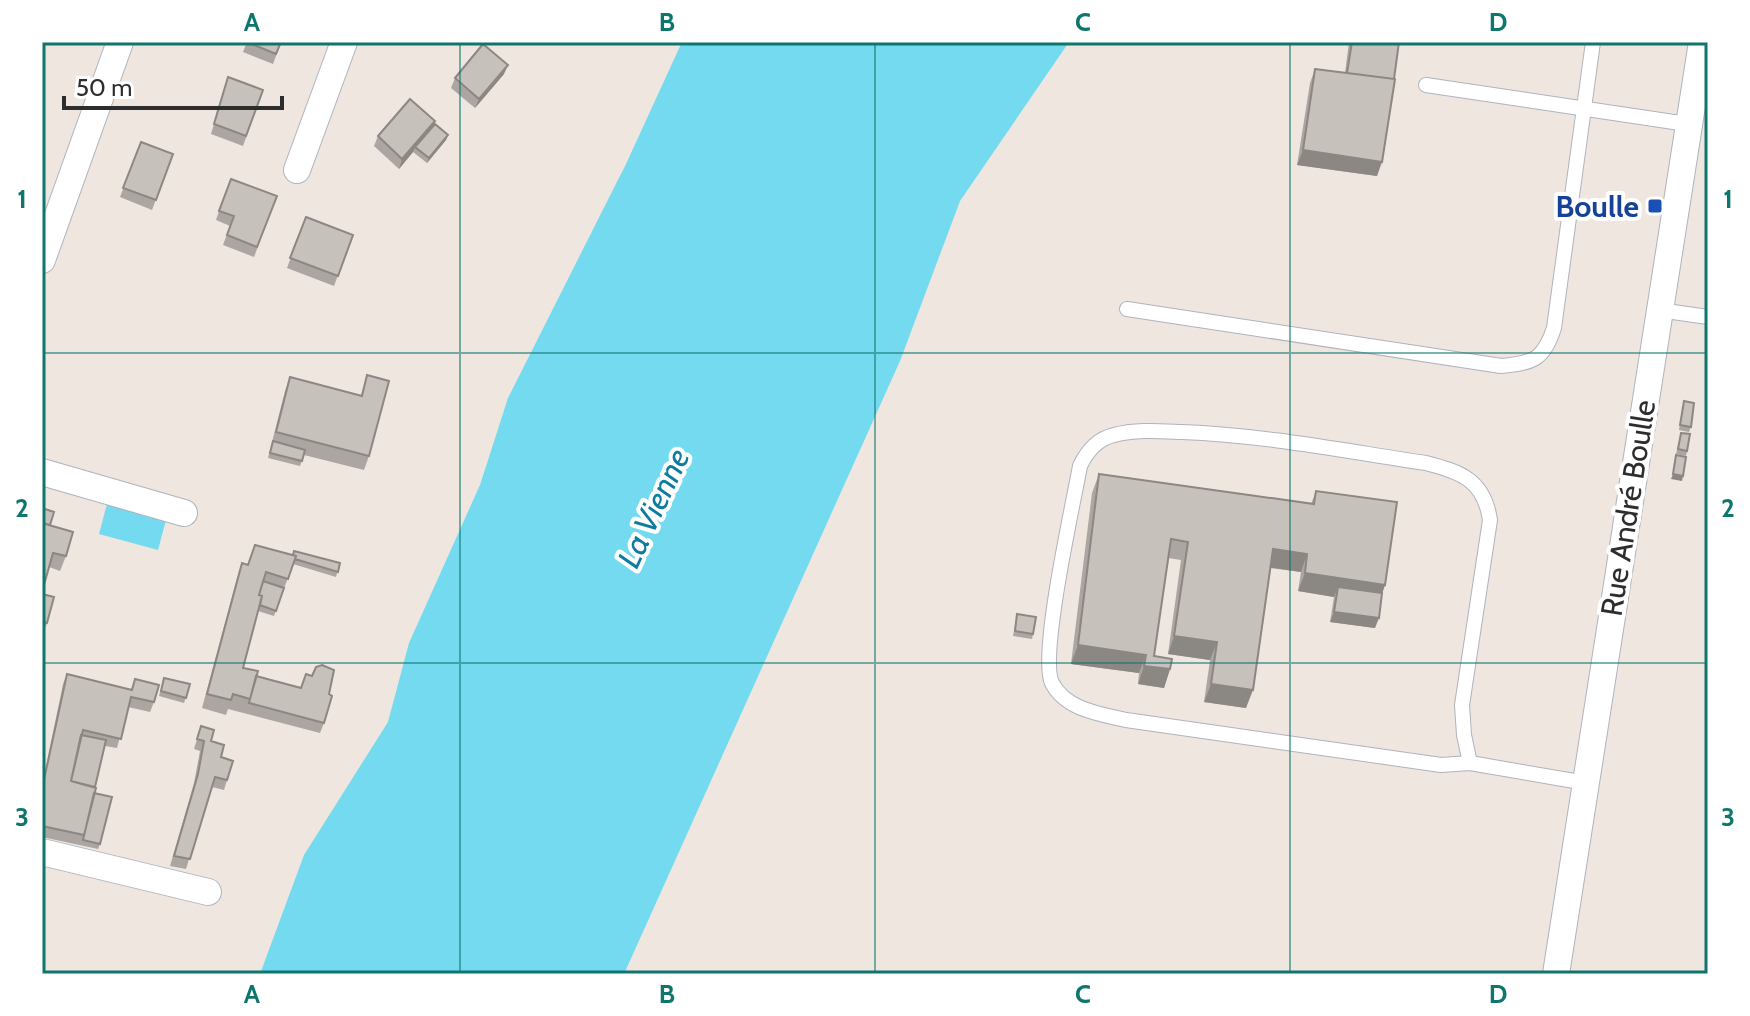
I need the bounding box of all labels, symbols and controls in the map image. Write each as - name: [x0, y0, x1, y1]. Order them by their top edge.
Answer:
- text: A: [244, 6, 261, 38]
- text: B: [659, 6, 675, 38]
- text: C: [1075, 6, 1091, 38]
- text: D: [1489, 6, 1507, 38]
- scale bar: [64, 60, 282, 110]
- text: 50 m: [76, 73, 132, 102]
- text: 1: [17, 183, 27, 215]
- text: 1: [1723, 183, 1733, 215]
- place label: Boulle: [1555, 188, 1639, 225]
- marker: Boulle: [1646, 197, 1664, 215]
- street label: Rue André Boulle: [1593, 397, 1663, 619]
- water label: La Vienne: [609, 442, 697, 574]
- text: 2: [15, 492, 29, 524]
- text: 2: [1721, 492, 1735, 524]
- text: 3: [15, 801, 29, 833]
- text: 3: [1721, 801, 1735, 833]
- text: A: [244, 978, 261, 1010]
- text: B: [659, 978, 675, 1010]
- text: C: [1075, 978, 1091, 1010]
- text: D: [1489, 978, 1507, 1010]

